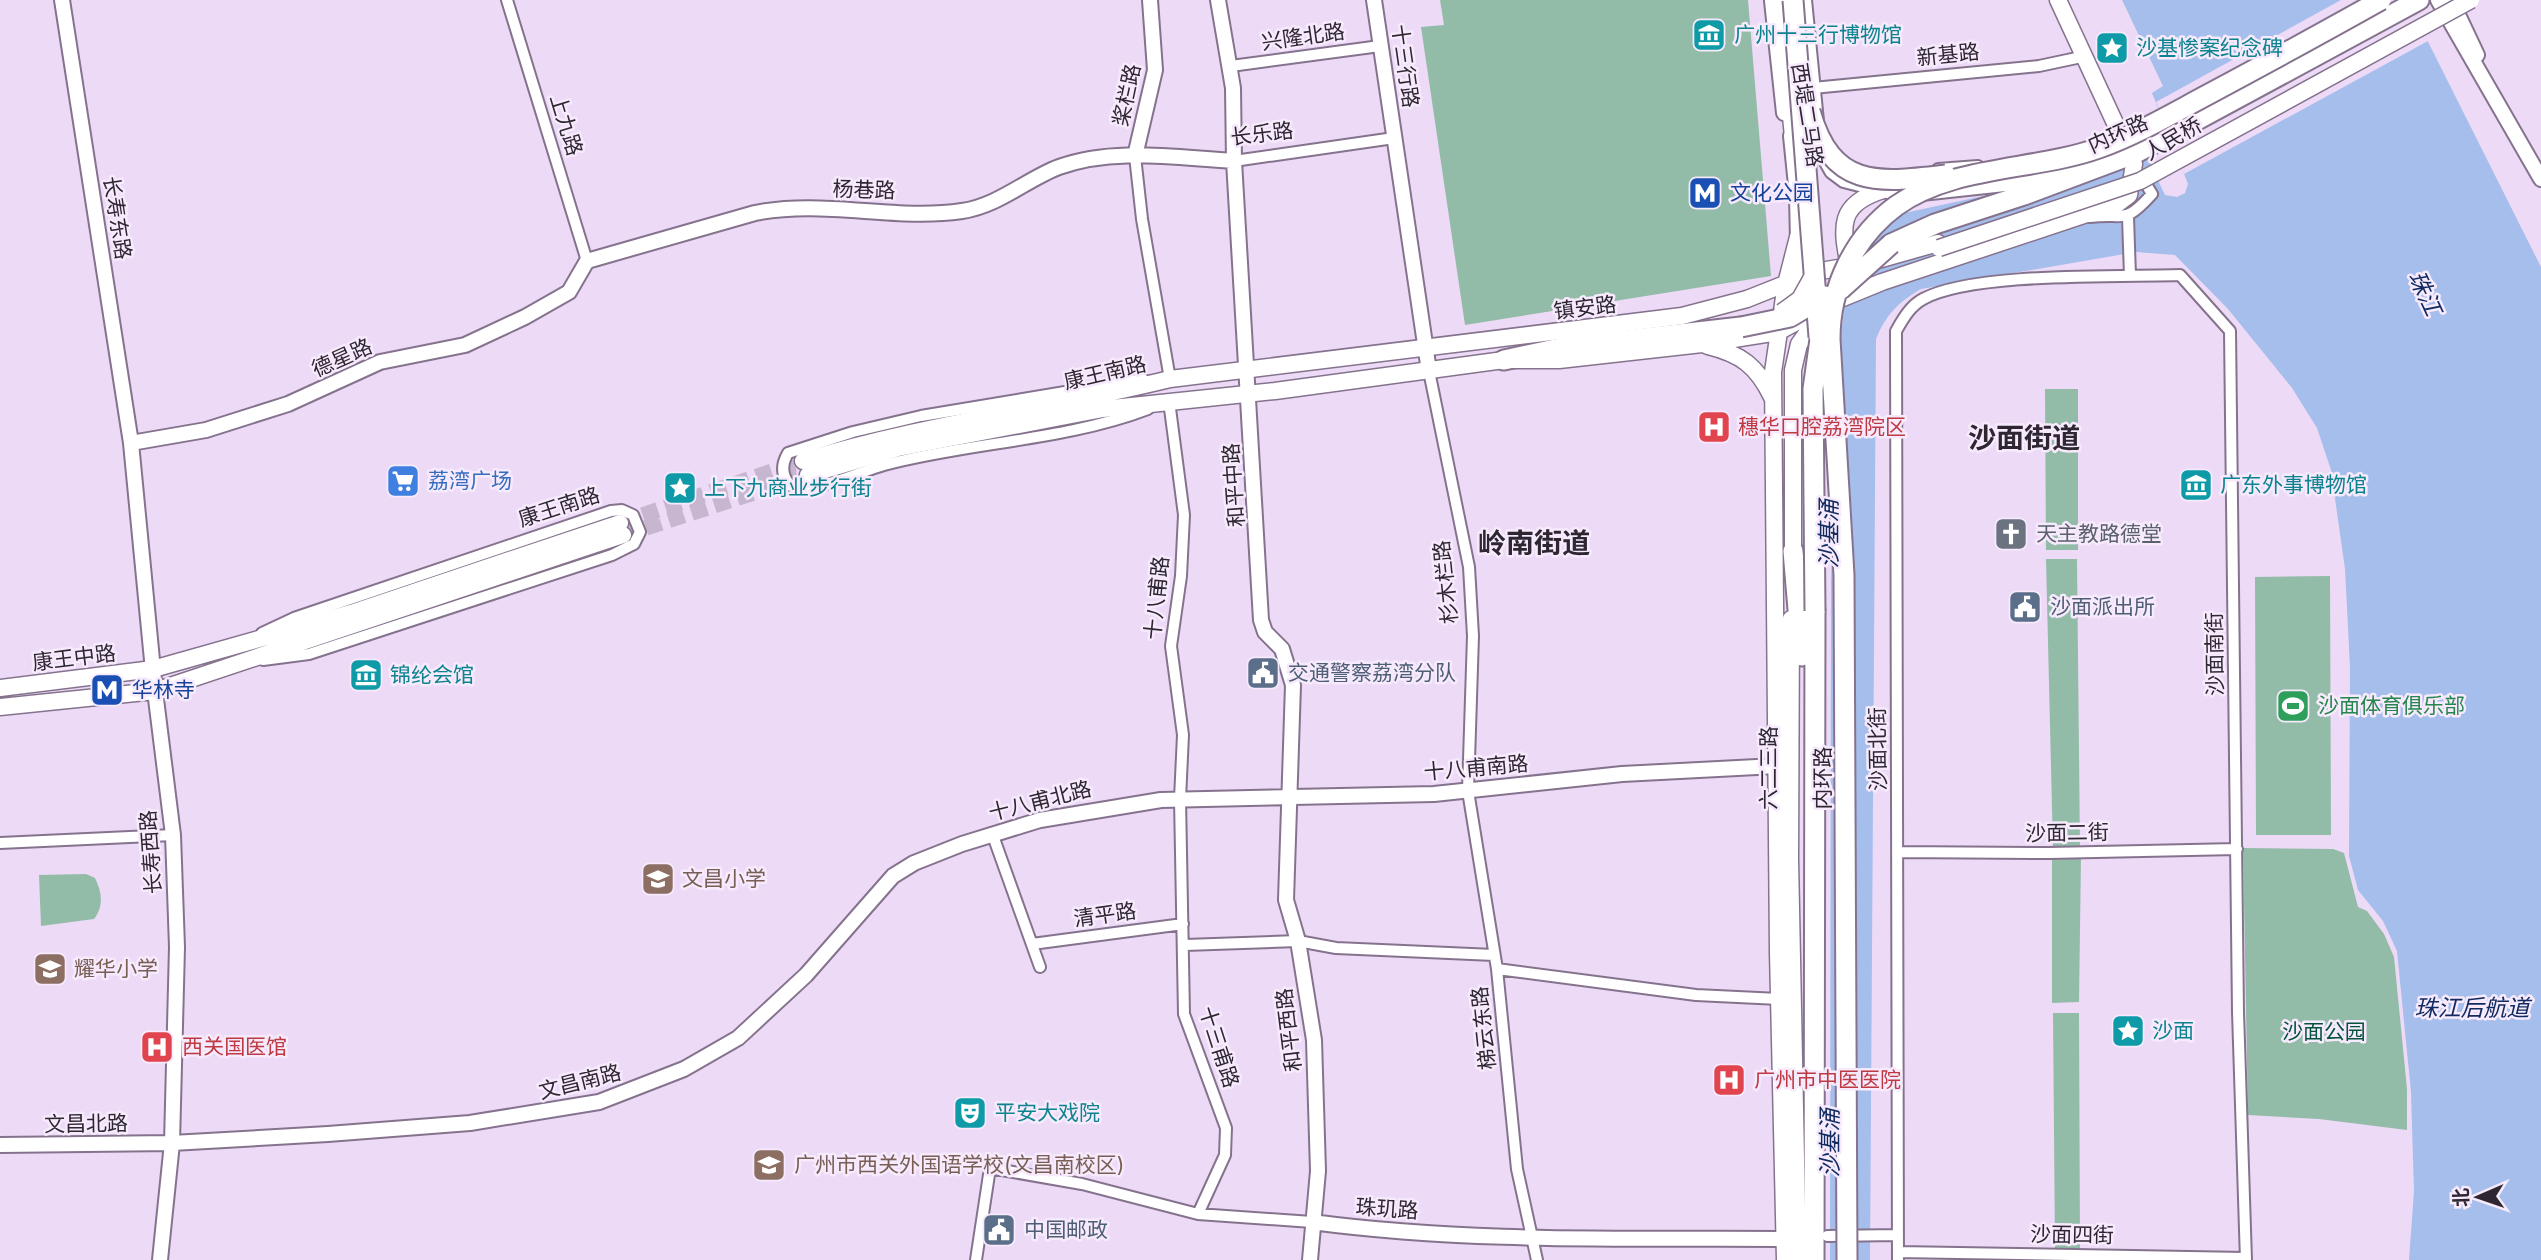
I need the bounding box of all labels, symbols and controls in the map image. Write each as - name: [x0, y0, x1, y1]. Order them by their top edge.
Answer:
- museum icon: 广州十三行博物馆: [1690, 16, 1728, 54]
- street label: 兴隆北路: [1260, 18, 1346, 55]
- place label: 广州十三行博物馆: [1734, 22, 1902, 47]
- street label: 十三行路: [1387, 23, 1424, 109]
- place icon: 沙基惨案纪念碑: [2093, 29, 2131, 67]
- place label: 沙基惨案纪念碑: [2136, 35, 2283, 60]
- street label: 新基路: [1915, 39, 1981, 70]
- street label: 桨栏路: [1108, 61, 1145, 128]
- street label: 西堤二马路: [1787, 61, 1828, 169]
- street label: 上九路: [545, 91, 588, 159]
- street label: 内环路: [2084, 109, 2152, 158]
- street label: 人民桥: [2139, 112, 2206, 165]
- street label: 长乐路: [1229, 117, 1295, 150]
- street label: 长寿东路: [99, 174, 136, 261]
- metro station icon: 文化公园: [1686, 174, 1724, 212]
- street label: 杨巷路: [832, 176, 896, 203]
- place label: 文化公园: [1730, 180, 1814, 205]
- water label: 珠江: [2403, 266, 2449, 322]
- street label: 镇安路: [1552, 291, 1618, 324]
- street label: 德星路: [308, 333, 376, 382]
- street label: 康王南路: [1061, 351, 1149, 394]
- hospital icon: 穗华口腔荔湾院区: [1695, 408, 1733, 446]
- place label: 穗华口腔荔湾院区: [1738, 414, 1906, 439]
- district label: 沙面街道: [1968, 421, 2080, 455]
- street label: 和平中路: [1218, 442, 1249, 528]
- supermarket icon: 荔湾广场: [384, 462, 422, 500]
- museum icon: 广东外事博物馆: [2177, 466, 2215, 504]
- place label: 荔湾广场: [428, 468, 512, 493]
- place icon: 上下九商业步行街: [661, 469, 699, 507]
- place label: 广东外事博物馆: [2220, 472, 2367, 497]
- place label: 上下九商业步行街: [704, 475, 872, 500]
- street label: 康王南路: [515, 482, 603, 531]
- water label: 沙基涌: [1815, 497, 1843, 569]
- church icon: 天主教路德堂: [1992, 515, 2030, 553]
- place label: 天主教路德堂: [2036, 521, 2162, 546]
- district label: 岭南街道: [1478, 526, 1590, 560]
- street label: 杉木栏路: [1429, 539, 1462, 625]
- street label: 十八甫路: [1140, 555, 1173, 641]
- public building icon: 沙面派出所: [2006, 588, 2044, 626]
- place label: 沙面派出所: [2050, 594, 2155, 619]
- street label: 沙面南街: [2201, 612, 2228, 696]
- street label: 康王中路: [31, 640, 117, 675]
- public building icon: 交通警察荔湾分队: [1244, 654, 1282, 692]
- museum icon: 锦纶会馆: [347, 656, 385, 694]
- place label: 交通警察荔湾分队: [1288, 660, 1456, 685]
- place label: 锦纶会馆: [390, 662, 474, 687]
- metro station icon: 华林寺: [88, 671, 126, 709]
- place label: 华林寺: [132, 677, 195, 702]
- sports icon: 沙面体育俱乐部: [2274, 687, 2312, 725]
- place label: 沙面体育俱乐部: [2318, 693, 2465, 718]
- street label: 沙面北街: [1864, 707, 1891, 791]
- street label: 六二三路: [1756, 726, 1781, 810]
- street label: 内环路: [1810, 747, 1835, 810]
- street label: 十八甫南路: [1423, 750, 1529, 785]
- street label: 十八甫北路: [986, 776, 1094, 825]
- street label: 长寿西路: [135, 809, 166, 895]
- street label: 沙面二街: [2025, 819, 2109, 846]
- school or university icon: 文昌小学: [639, 860, 677, 898]
- place label: 文昌小学: [682, 866, 766, 891]
- street label: 清平路: [1072, 898, 1138, 931]
- school or university icon: 耀华小学: [31, 950, 69, 988]
- place label: 耀华小学: [74, 956, 158, 981]
- street label: 梯云东路: [1467, 985, 1500, 1071]
- street label: 和平西路: [1271, 987, 1306, 1073]
- water label: 珠江后航道: [2415, 994, 2533, 1022]
- street label: 十三甫路: [1195, 1003, 1244, 1091]
- place icon: 沙面: [2109, 1012, 2147, 1050]
- place label: 沙面: [2152, 1018, 2194, 1043]
- park label: 沙面公园: [2282, 1019, 2366, 1044]
- hospital icon: 西关国医馆: [138, 1028, 176, 1066]
- place label: 西关国医馆: [182, 1034, 287, 1059]
- street label: 文昌南路: [536, 1059, 624, 1104]
- hospital icon: 广州市中医医院: [1710, 1061, 1748, 1099]
- place label: 广州市中医医院: [1754, 1067, 1901, 1092]
- theatre icon: 平安大戏院: [951, 1094, 989, 1132]
- place label: 平安大戏院: [995, 1100, 1100, 1125]
- water label: 沙基涌: [1816, 1106, 1844, 1178]
- street label: 文昌北路: [44, 1110, 128, 1137]
- school or university icon: 广州市西关外国语学校(文昌南校区): [750, 1146, 788, 1184]
- place label: 广州市西关外国语学校(文昌南校区): [794, 1152, 1124, 1177]
- north arrow: [2443, 1162, 2513, 1232]
- text: 北: [2450, 1188, 2473, 1207]
- street label: 珠玑路: [1355, 1194, 1419, 1223]
- public building icon: 中国邮政: [980, 1211, 1018, 1249]
- place label: 中国邮政: [1024, 1217, 1108, 1242]
- street label: 沙面四街: [2030, 1221, 2114, 1248]

